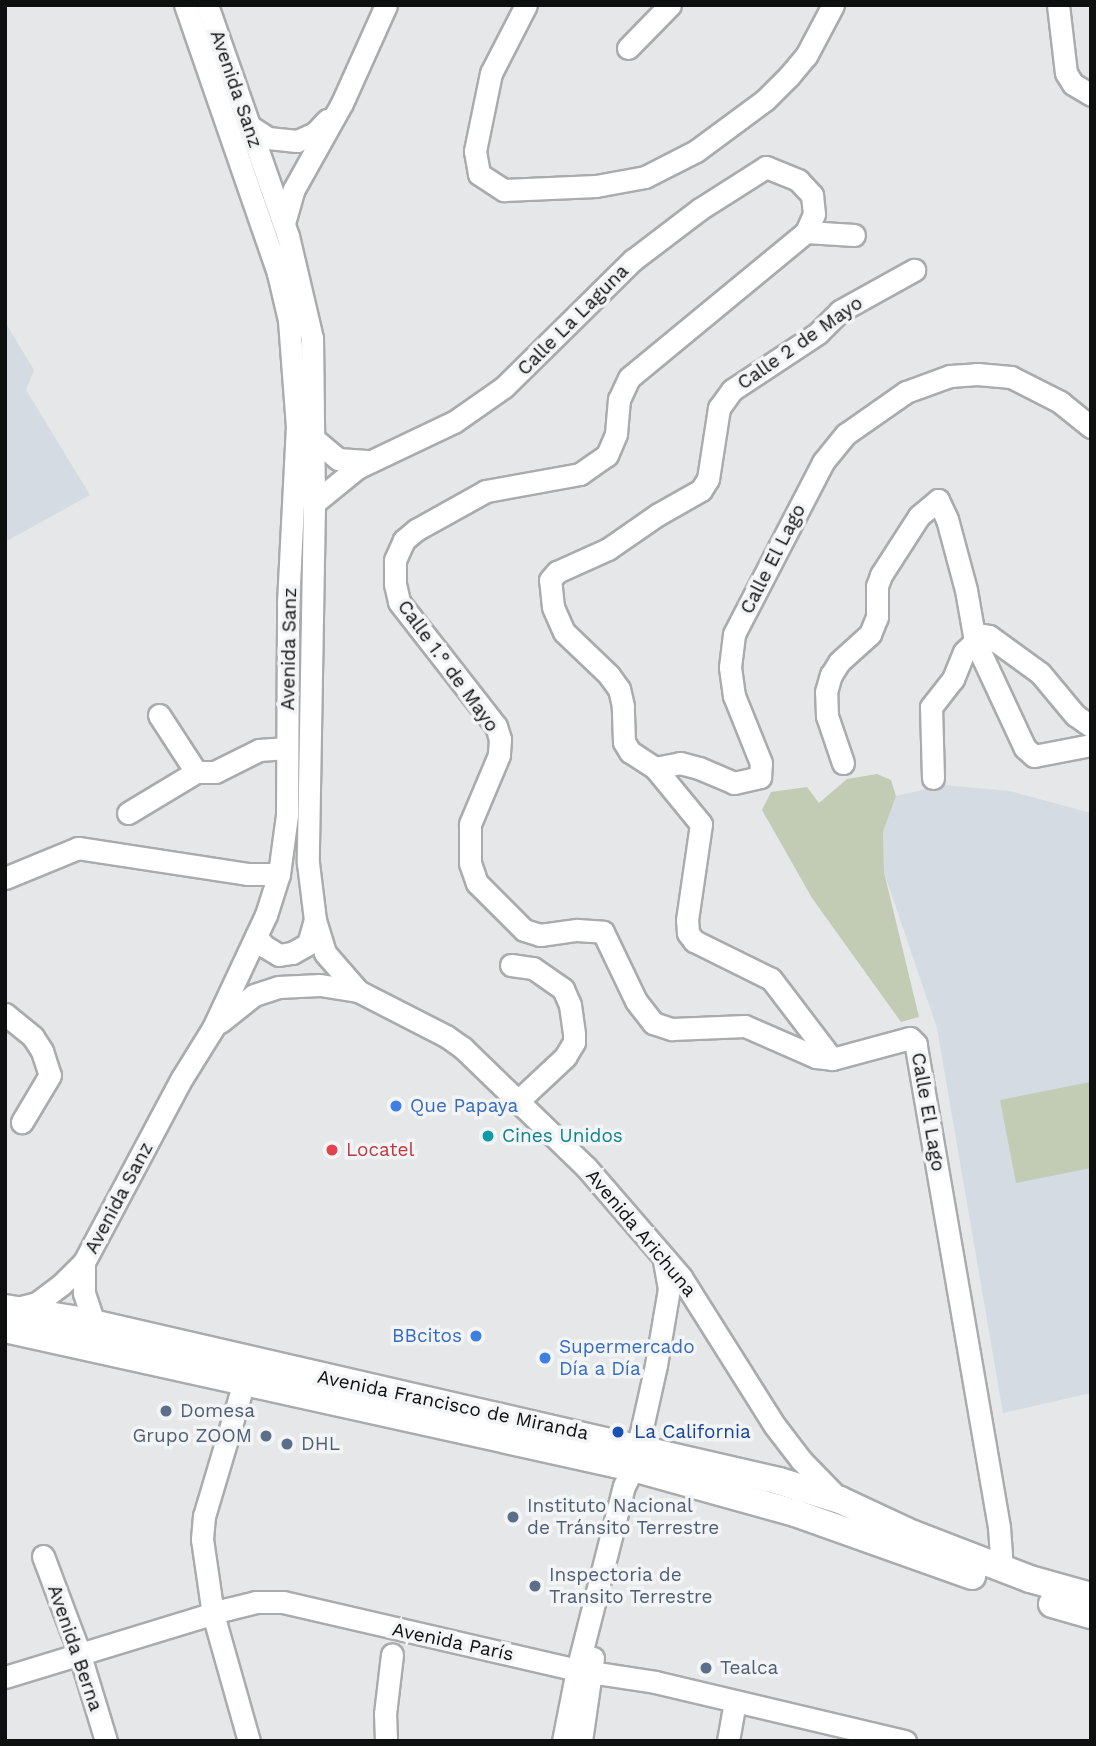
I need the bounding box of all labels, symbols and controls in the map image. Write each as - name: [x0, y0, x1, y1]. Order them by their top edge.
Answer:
- street label: Avenida Sanz: [205, 27, 267, 151]
- street label: Calle La Laguna: [513, 260, 633, 380]
- street label: Calle 2 de Mayo: [733, 291, 867, 395]
- street label: Calle El Lago: [735, 500, 811, 618]
- street label: Avenida Sanz: [277, 587, 301, 711]
- street label: Calle 1.° de Mayo: [393, 596, 503, 736]
- street label: Calle El Lago: [906, 1050, 950, 1174]
- place label: Que Papaya: [410, 1095, 518, 1117]
- marker: Que Papaya: [388, 1098, 404, 1114]
- place label: Cines Unidos: [502, 1125, 623, 1147]
- marker: Cines Unidos: [480, 1128, 496, 1144]
- street label: Avenida Sanz: [80, 1138, 158, 1258]
- place label: Locatel: [346, 1139, 414, 1161]
- marker: Locatel: [324, 1142, 340, 1158]
- street label: Avenida Arichuna: [581, 1164, 701, 1302]
- place label: BBcitos: [392, 1325, 462, 1347]
- marker: BBcitos: [468, 1328, 484, 1344]
- place label: Supermercado Día a Día: [559, 1336, 695, 1380]
- marker: Supermercado Día a Día: [537, 1350, 553, 1366]
- street label: Avenida Francisco de Miranda: [315, 1365, 591, 1445]
- place label: Domesa: [180, 1400, 255, 1422]
- marker: Domesa: [158, 1403, 174, 1419]
- place label: La California: [634, 1421, 751, 1443]
- marker: La California: [608, 1422, 628, 1442]
- place label: Grupo ZOOM: [133, 1425, 252, 1447]
- marker: Grupo ZOOM: [258, 1428, 274, 1444]
- place label: DHL: [301, 1433, 340, 1455]
- marker: DHL: [279, 1436, 295, 1452]
- place label: Instituto Nacional de Tránsito Terrestre: [527, 1495, 720, 1539]
- marker: Instituto Nacional de Tránsito Terrestre: [505, 1509, 521, 1525]
- place label: Inspectoria de Transito Terrestre: [549, 1564, 713, 1608]
- marker: Inspectoria de Transito Terrestre: [527, 1578, 543, 1594]
- street label: Avenida Berna: [43, 1582, 107, 1714]
- street label: Avenida París: [390, 1618, 516, 1666]
- place label: Tealca: [720, 1657, 778, 1679]
- marker: Tealca: [698, 1660, 714, 1676]

